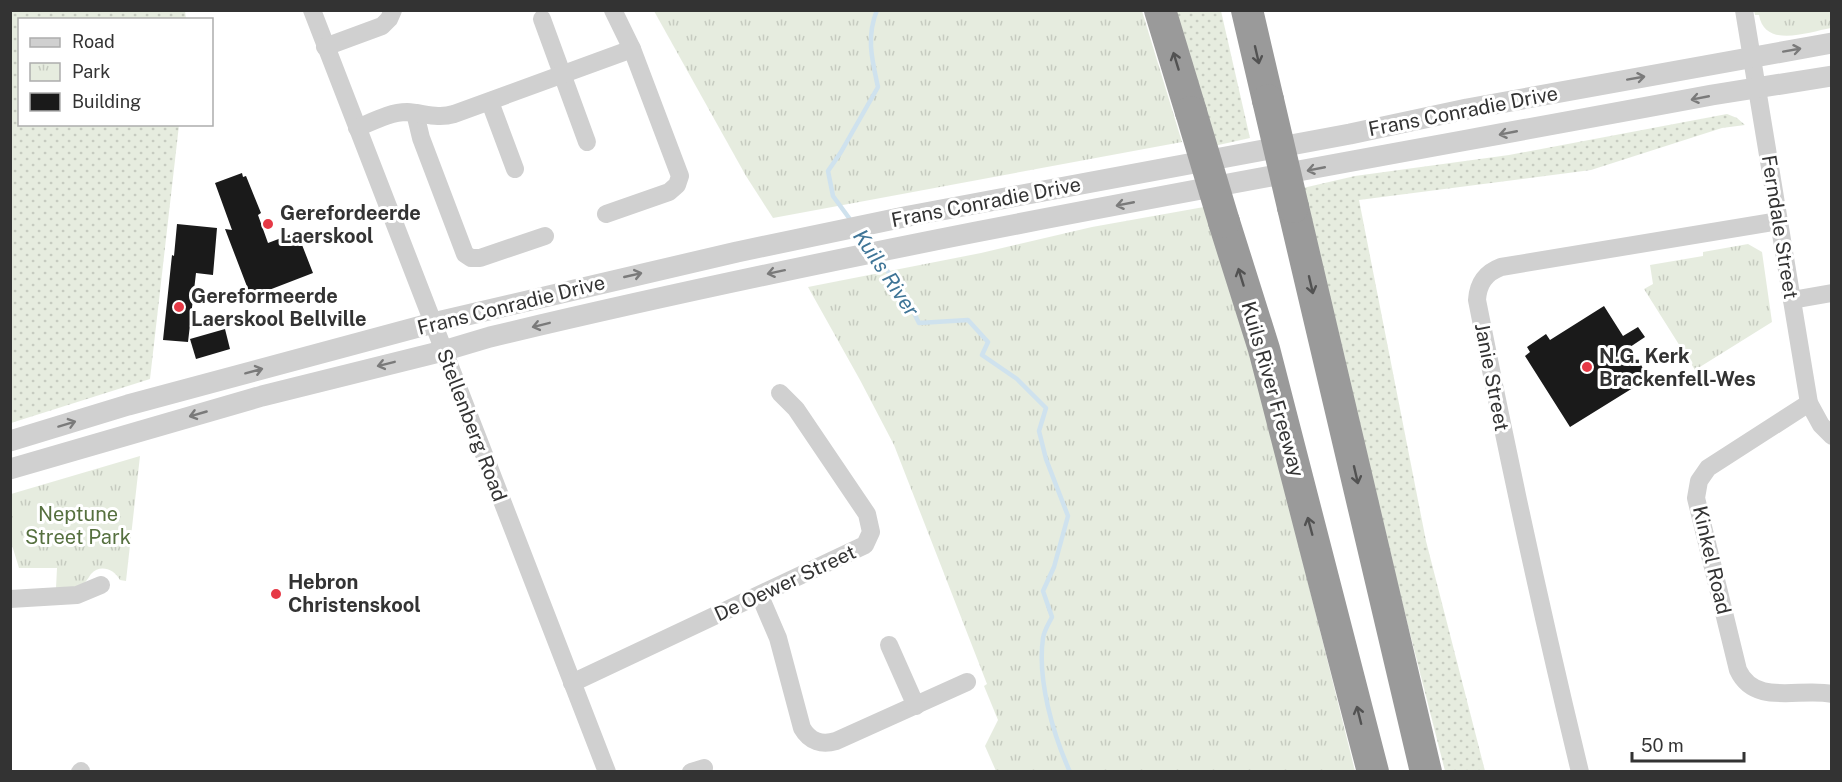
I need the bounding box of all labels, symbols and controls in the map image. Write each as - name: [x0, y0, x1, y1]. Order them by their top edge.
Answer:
- legend: [18, 18, 213, 126]
- text: Road: [72, 31, 115, 52]
- one-way arrow: [1781, 44, 1801, 55]
- one-way arrow: [1252, 45, 1264, 64]
- one-way arrow: [1170, 52, 1181, 71]
- text: Park: [72, 61, 110, 82]
- one-way arrow: [1625, 72, 1645, 83]
- street label: Frans Conradie Drive: [1366, 81, 1560, 141]
- text: Building: [72, 91, 141, 112]
- one-way arrow: [1690, 93, 1710, 104]
- one-way arrow: [1499, 128, 1518, 139]
- street label: Ferndale Street: [1757, 153, 1803, 301]
- one-way arrow: [1307, 164, 1327, 175]
- street label: Frans Conradie Drive: [889, 172, 1083, 232]
- one-way arrow: [1115, 199, 1135, 210]
- place label: Gerefordeerde Laerskool: [280, 201, 421, 248]
- marker: Gerefordeerde Laerskool: [261, 217, 275, 231]
- water label: Kuils River: [848, 224, 925, 322]
- one-way arrow: [767, 267, 787, 278]
- one-way arrow: [1235, 268, 1246, 287]
- one-way arrow: [623, 269, 642, 281]
- street label: Frans Conradie Drive: [415, 270, 607, 340]
- one-way arrow: [1305, 275, 1317, 294]
- place label: Gereformeerde Laerskool Bellville: [191, 284, 366, 331]
- street label: Kuils River Freeway: [1236, 298, 1310, 480]
- marker: Gereformeerde Laerskool Bellville: [172, 300, 186, 314]
- one-way arrow: [532, 320, 551, 332]
- street label: Janie Street: [1470, 321, 1514, 433]
- place label: N.G. Kerk Brackenfell-Wes: [1599, 344, 1756, 391]
- street label: Stellenberg Road: [432, 345, 512, 505]
- one-way arrow: [377, 359, 396, 371]
- marker: N.G. Kerk Brackenfell-Wes: [1580, 360, 1594, 374]
- one-way arrow: [244, 364, 263, 376]
- one-way arrow: [189, 409, 208, 420]
- one-way arrow: [57, 418, 76, 429]
- one-way arrow: [1350, 465, 1362, 484]
- park label: Neptune Street Park: [25, 502, 131, 549]
- street label: Kinkel Road: [1688, 503, 1736, 617]
- one-way arrow: [1304, 517, 1315, 536]
- street label: De Oewer Street: [710, 540, 860, 626]
- place label: Hebron Christenskool: [288, 570, 421, 617]
- marker: Hebron Christenskool: [269, 587, 283, 601]
- one-way arrow: [1352, 706, 1364, 725]
- scale bar: [1632, 725, 1744, 763]
- text: 50 m: [1641, 735, 1684, 756]

